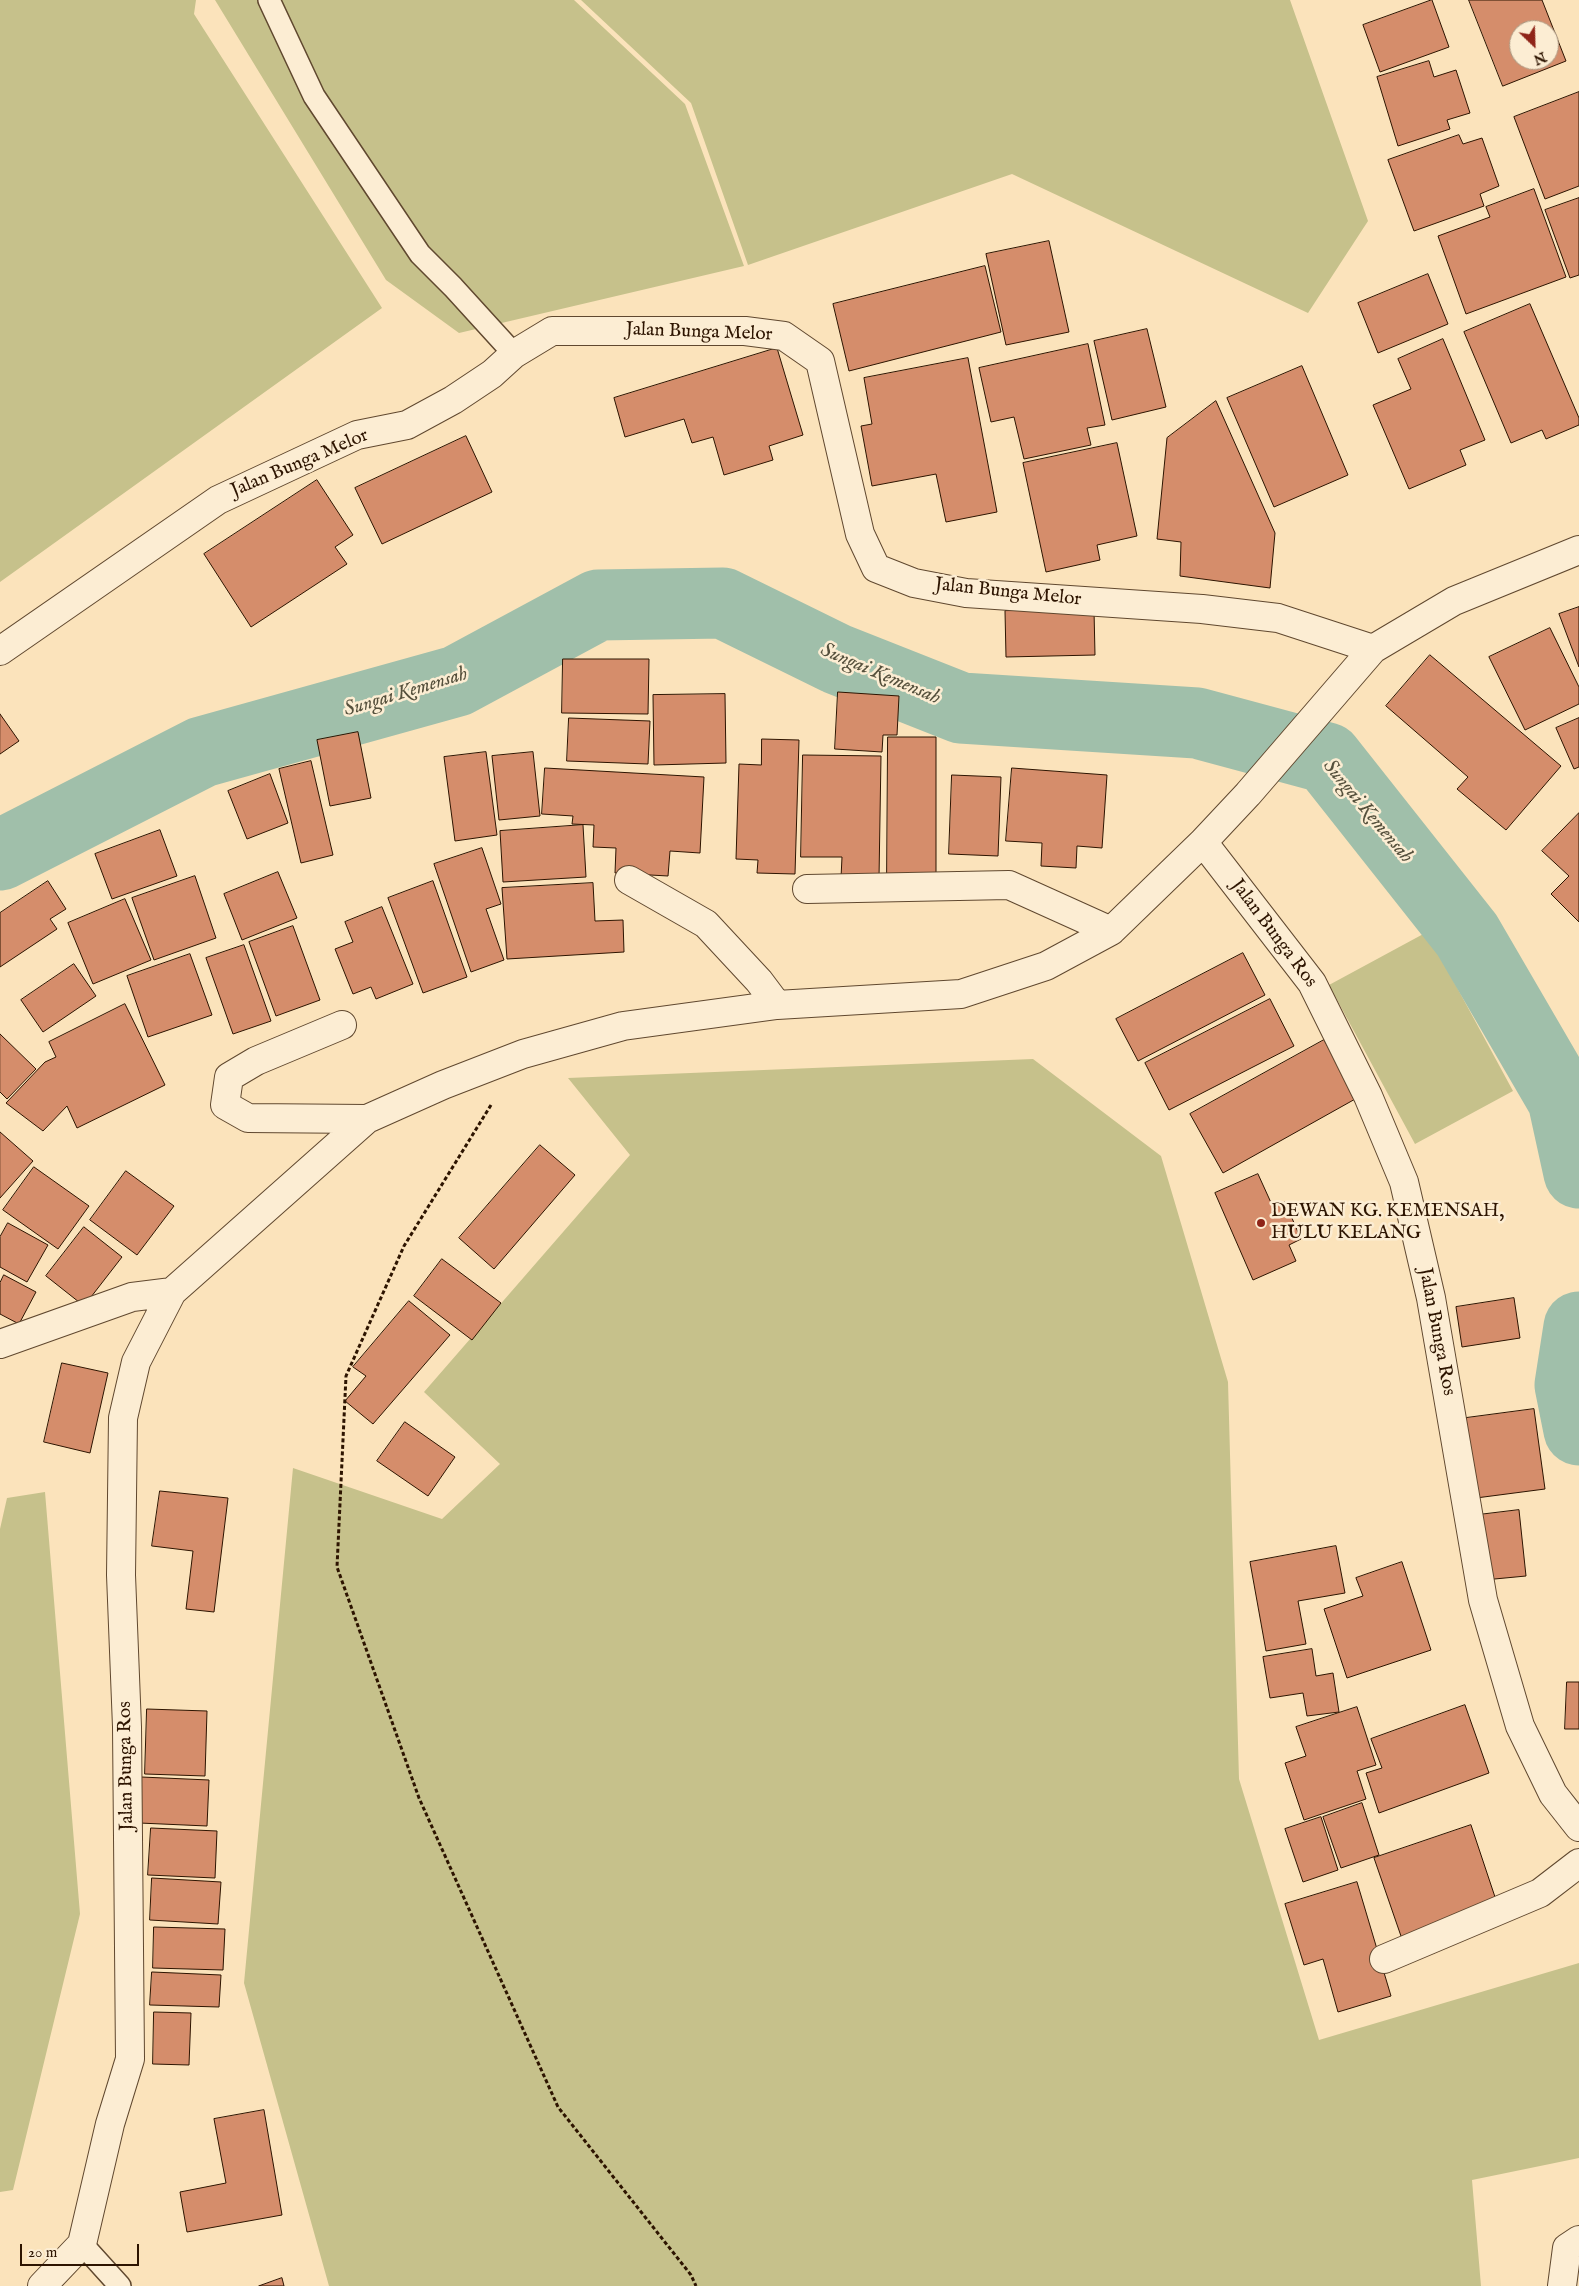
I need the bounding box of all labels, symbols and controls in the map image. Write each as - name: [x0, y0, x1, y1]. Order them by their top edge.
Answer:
- north arrow: [1509, 20, 1559, 70]
- text: N: [1530, 47, 1549, 68]
- street label: Jalan Bunga Melor: [625, 319, 773, 347]
- street label: Jalan Bunga Melor: [228, 425, 372, 503]
- street label: Jalan Bunga Melor: [934, 574, 1082, 612]
- water label: Sungai Kemensah: [817, 639, 943, 711]
- water label: Sungai Kemensah: [341, 663, 471, 723]
- water label: Sungai Kemensah: [1317, 755, 1417, 869]
- street label: Jalan Bunga Ros: [1225, 875, 1321, 993]
- place label: DEWAN KG. KEMENSAH, HULU KELANG: [1271, 1201, 1504, 1245]
- marker: DEWAN KG. KEMENSAH, HULU KELANG: [1255, 1217, 1267, 1229]
- street label: Jalan Bunga Ros: [1412, 1266, 1460, 1398]
- street label: Jalan Bunga Ros: [114, 1701, 140, 1831]
- scale bar: [22, 2234, 141, 2266]
- text: 20 m: [28, 2243, 57, 2262]

